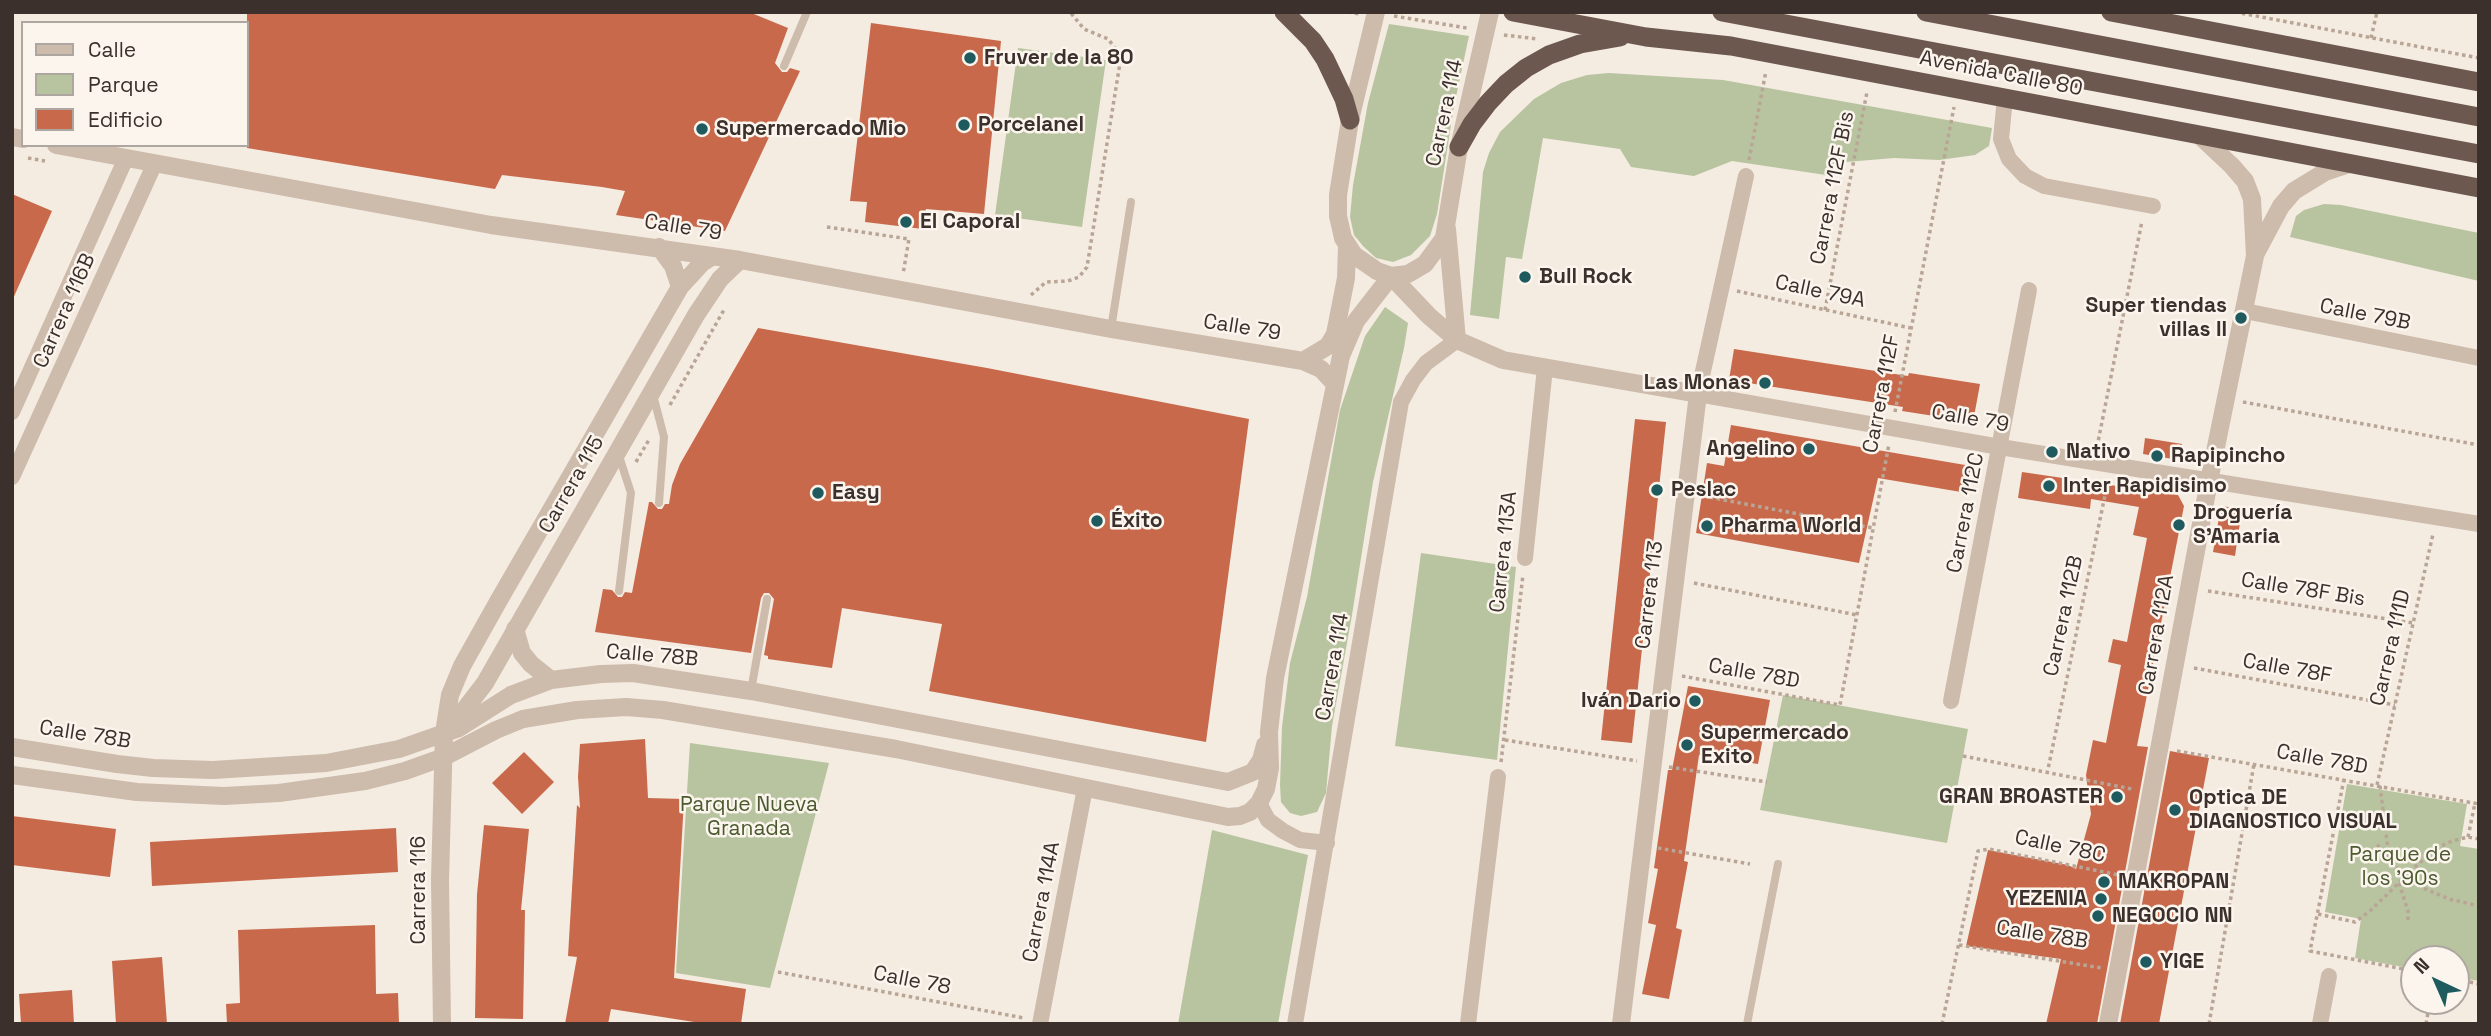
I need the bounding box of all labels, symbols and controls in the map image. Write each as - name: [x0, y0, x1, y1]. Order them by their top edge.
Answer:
- legend: [21, 21, 248, 147]
- text: Calle: [88, 36, 136, 63]
- place label: Fruver de la 80: [984, 45, 1134, 71]
- street label: Avenida Calle 80: [1917, 46, 2085, 102]
- marker: Fruver de la 80: [962, 50, 978, 66]
- street label: Carrera 114: [1421, 57, 1469, 169]
- text: Parque: [88, 71, 159, 98]
- text: Edificio: [88, 106, 163, 133]
- street label: Carrera 112F Bis: [1806, 109, 1860, 267]
- place label: Porcelanel: [978, 112, 1084, 138]
- place label: Supermercado Mio: [716, 116, 906, 142]
- marker: Porcelanel: [956, 117, 972, 133]
- marker: Supermercado Mio: [694, 121, 710, 137]
- street label: Calle 79: [642, 209, 724, 247]
- place label: El Caporal: [920, 209, 1020, 235]
- marker: El Caporal: [898, 214, 914, 230]
- street label: Carrera 116B: [29, 250, 101, 372]
- place label: Bull Rock: [1539, 264, 1633, 290]
- marker: Bull Rock: [1517, 269, 1533, 285]
- street label: Calle 79A: [1773, 270, 1867, 314]
- place label: Super tiendas villas II: [2086, 293, 2227, 343]
- street label: Calle 79B: [2317, 294, 2413, 336]
- street label: Calle 79: [1201, 309, 1283, 347]
- marker: Super tiendas villas II: [2233, 310, 2249, 326]
- street label: Carrera 112F: [1858, 333, 1906, 455]
- place label: Las Monas: [1644, 370, 1751, 396]
- marker: Las Monas: [1757, 375, 1773, 391]
- street label: Calle 79: [1929, 400, 2011, 438]
- street label: Carrera 115: [534, 432, 610, 538]
- place label: Angelino: [1706, 436, 1795, 462]
- place label: Nativo: [2066, 439, 2131, 465]
- marker: Angelino: [1801, 441, 1817, 457]
- place label: Rapipincho: [2171, 443, 2285, 469]
- marker: Nativo: [2044, 444, 2060, 460]
- marker: Rapipincho: [2149, 448, 2165, 464]
- street label: Carrera 112C: [1942, 451, 1990, 575]
- place label: Inter Rapidisimo: [2063, 473, 2227, 499]
- place label: Peslac: [1671, 477, 1736, 503]
- marker: Inter Rapidisimo: [2041, 478, 2057, 494]
- place label: Easy: [832, 480, 880, 506]
- marker: Peslac: [1649, 482, 1665, 498]
- marker: Easy: [810, 485, 826, 501]
- street label: Carrera 113A: [1485, 490, 1523, 614]
- place label: Droguería S'Amaria: [2193, 500, 2292, 550]
- place label: Éxito: [1111, 508, 1163, 534]
- marker: Éxito: [1089, 513, 1105, 529]
- place label: Pharma World: [1721, 513, 1861, 539]
- marker: Droguería S'Amaria: [2171, 517, 2187, 533]
- marker: Pharma World: [1699, 518, 1715, 534]
- street label: Carrera 113: [1631, 540, 1669, 650]
- street label: Carrera 112B: [2039, 553, 2089, 679]
- street label: Calle 78F Bis: [2239, 568, 2367, 612]
- street label: Carrera 112A: [2134, 573, 2180, 697]
- street label: Carrera 111D: [2365, 587, 2417, 709]
- street label: Carrera 114: [1311, 611, 1355, 723]
- street label: Calle 78B: [605, 639, 699, 673]
- street label: Calle 78F: [2241, 649, 2333, 689]
- street label: Calle 78D: [1706, 654, 1802, 694]
- place label: Iván Dario: [1581, 688, 1681, 714]
- marker: Iván Dario: [1687, 693, 1703, 709]
- street label: Calle 78B: [37, 715, 133, 755]
- place label: Supermercado Exito: [1701, 720, 1849, 770]
- marker: Supermercado Exito: [1679, 737, 1695, 753]
- street label: Calle 78D: [2274, 740, 2370, 780]
- place label: GRAN BROASTER: [1939, 784, 2103, 810]
- place label: Optica DE DIAGNOSTICO VISUAL: [2189, 785, 2397, 835]
- marker: GRAN BROASTER: [2109, 789, 2125, 805]
- park label: Parque Nueva Granada: [680, 792, 818, 842]
- marker: Optica DE DIAGNOSTICO VISUAL: [2167, 802, 2183, 818]
- street label: Calle 78C: [2012, 825, 2108, 869]
- street label: Carrera 116: [406, 836, 432, 944]
- street label: Carrera 114A: [1018, 840, 1066, 964]
- park label: Parque de los '90s: [2349, 842, 2451, 892]
- place label: MAKROPAN: [2118, 869, 2229, 895]
- marker: MAKROPAN: [2096, 874, 2112, 890]
- place label: YEZENIA: [2006, 886, 2087, 912]
- marker: YEZENIA: [2093, 891, 2109, 907]
- place label: NEGOCIO NN: [2112, 903, 2233, 929]
- marker: NEGOCIO NN: [2090, 908, 2106, 924]
- street label: Calle 78B: [1994, 915, 2090, 955]
- north arrow: [2400, 945, 2470, 1015]
- place label: YIGE: [2160, 949, 2204, 975]
- text: N: [2408, 953, 2435, 979]
- marker: YIGE: [2138, 954, 2154, 970]
- street label: Calle 78: [871, 961, 953, 1001]

